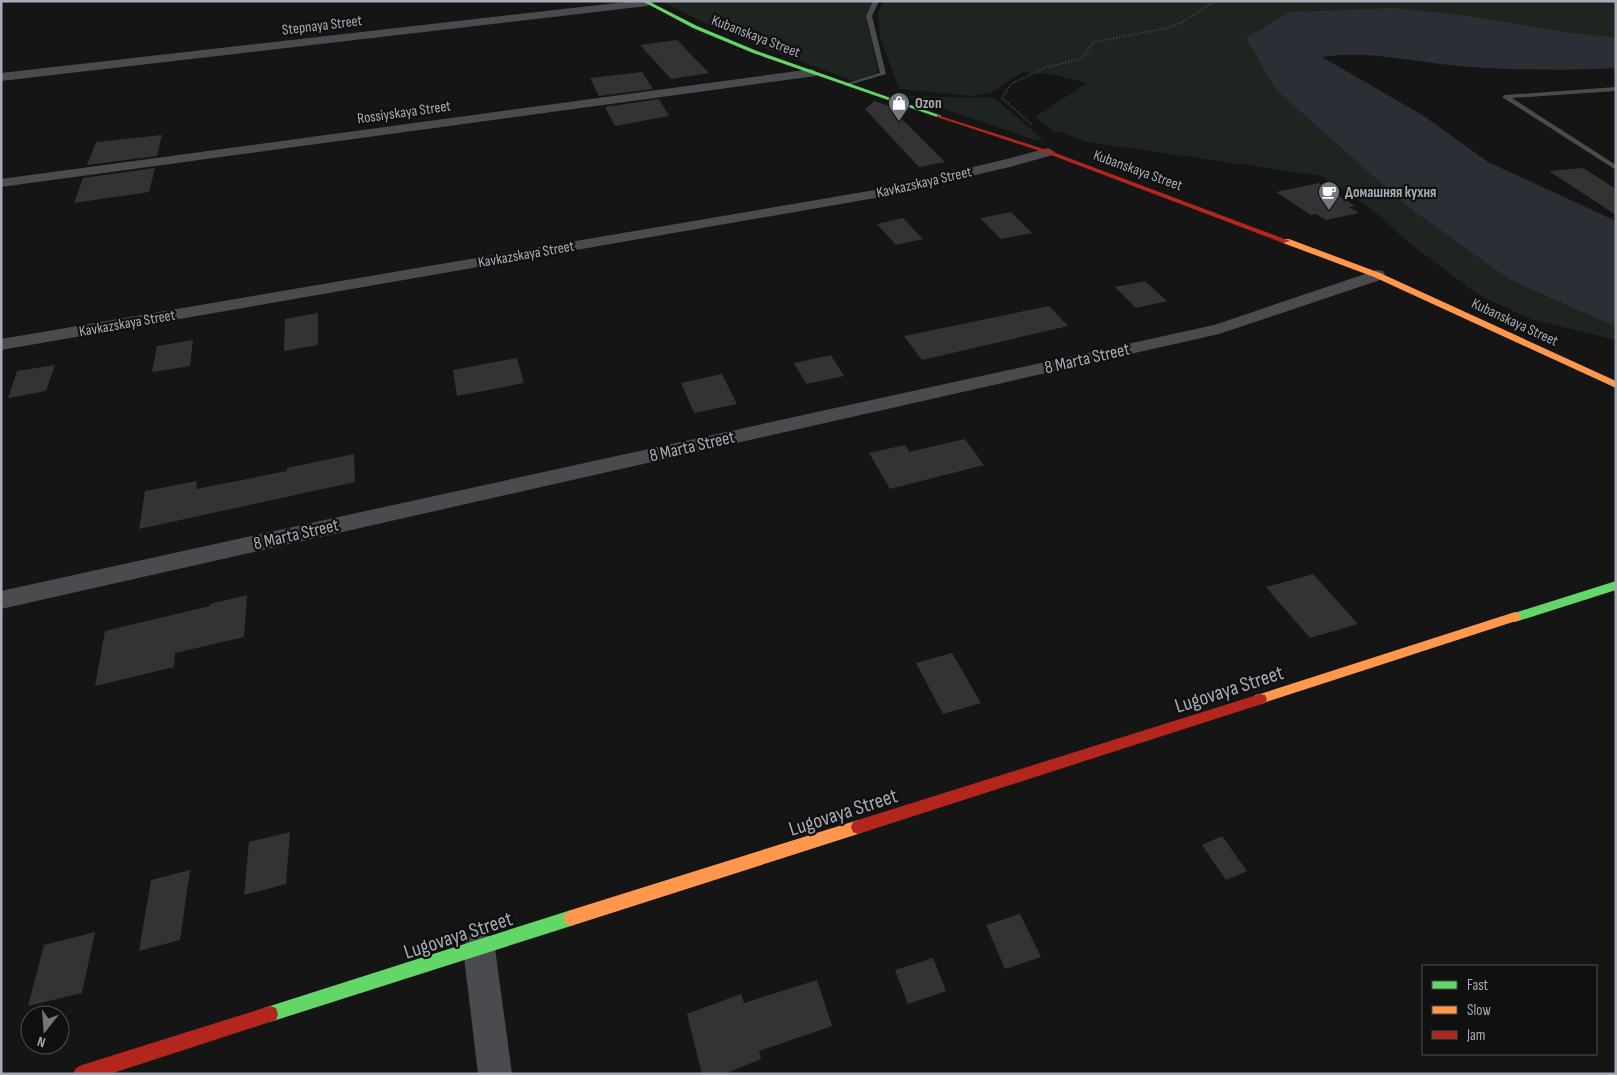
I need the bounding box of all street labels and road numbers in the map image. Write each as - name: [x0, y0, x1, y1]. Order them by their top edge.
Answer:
- street label: Stepnaya Street: [281, 11, 364, 40]
- street label: Kubanskaya Street: [709, 11, 803, 62]
- street label: Rossiyskaya Street: [356, 96, 453, 128]
- street label: Kubanskaya Street: [1091, 146, 1185, 196]
- street label: Kavkazskaya Street: [875, 162, 974, 203]
- street label: Kavkazskaya Street: [477, 237, 576, 272]
- street label: Kubanskaya Street: [1468, 294, 1562, 351]
- street label: Kavkazskaya Street: [78, 306, 177, 341]
- street label: 8 Marta Street: [1042, 338, 1132, 378]
- street label: 8 Marta Street: [647, 426, 737, 466]
- street label: 8 Marta Street: [251, 514, 341, 554]
- street label: Lugovaya Street: [1172, 660, 1287, 719]
- street label: Lugovaya Street: [786, 783, 901, 842]
- street label: Lugovaya Street: [401, 906, 516, 965]

